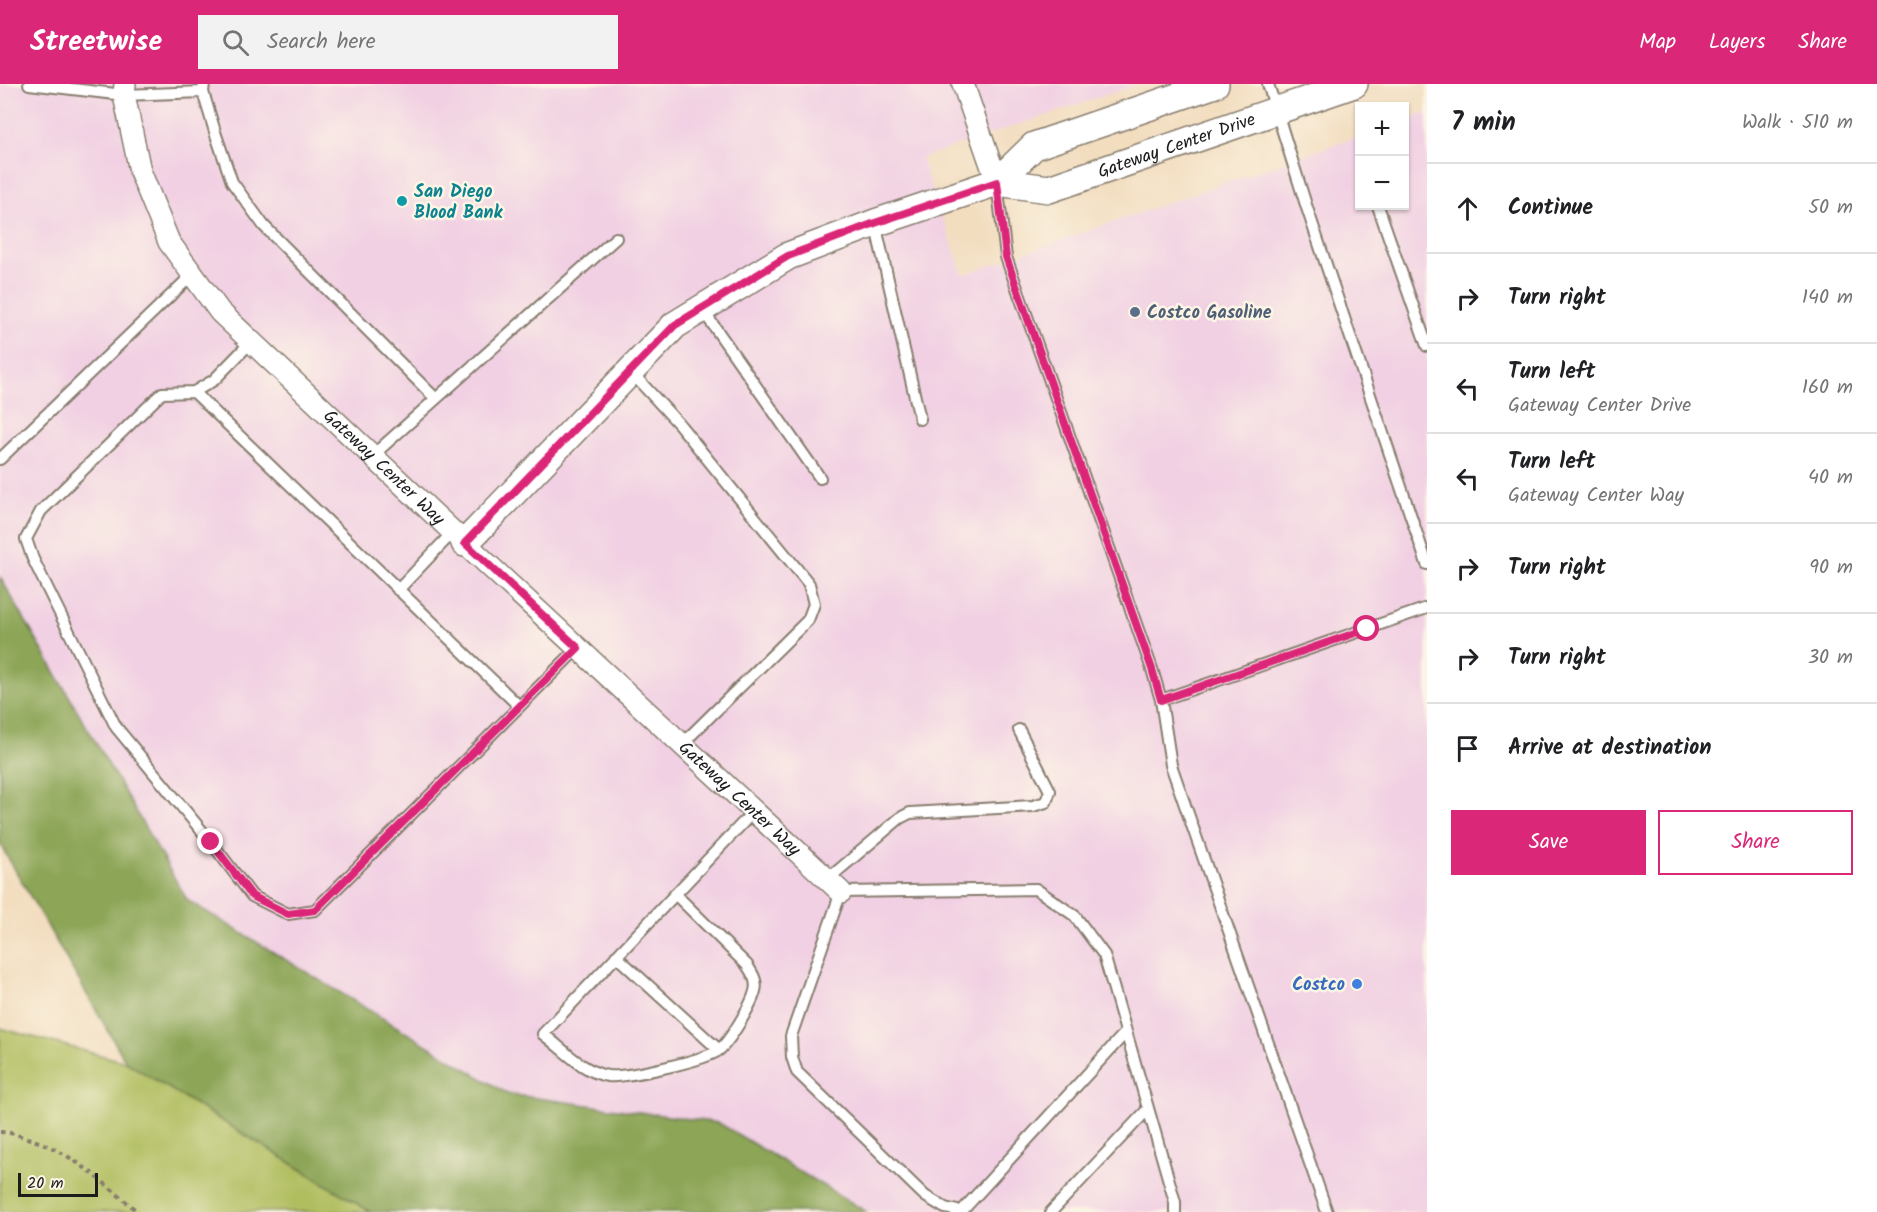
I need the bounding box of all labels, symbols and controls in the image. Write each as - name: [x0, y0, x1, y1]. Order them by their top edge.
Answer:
- search box: [198, 15, 618, 69]
- text: Streetwise: [30, 20, 162, 65]
- text: Search here: [267, 25, 376, 60]
- icon: search: [219, 26, 252, 59]
- text: Map: [1639, 26, 1676, 59]
- text: Layers: [1709, 26, 1765, 59]
- text: Share: [1798, 26, 1847, 59]
- map controls: [1355, 102, 1409, 210]
- button: +: [1355, 102, 1409, 156]
- text: 7 min: [1451, 102, 1516, 144]
- street label: Gateway Center Drive: [1094, 106, 1260, 187]
- text: Walk · 510 m: [1742, 107, 1853, 139]
- button: −: [1355, 156, 1409, 210]
- place label: San Diego Blood Bank: [414, 178, 503, 228]
- text: Continue: [1508, 191, 1593, 226]
- icon: ahead: [1451, 192, 1484, 225]
- text: 50 m: [1808, 192, 1853, 224]
- marker: San Diego Blood Bank: [395, 194, 409, 208]
- text: Turn right: [1508, 281, 1606, 316]
- icon: right: [1451, 282, 1484, 315]
- text: 140 m: [1802, 282, 1853, 314]
- place label: Costco Gasoline: [1147, 299, 1272, 328]
- marker: Costco Gasoline: [1128, 305, 1142, 319]
- text: Turn left: [1508, 355, 1595, 390]
- icon: left: [1451, 372, 1484, 405]
- text: 160 m: [1802, 372, 1853, 404]
- text: Gateway Center Drive: [1508, 390, 1691, 422]
- street label: Gateway Center Way: [316, 403, 451, 534]
- text: Turn left: [1508, 445, 1595, 480]
- icon: left: [1451, 462, 1484, 495]
- text: 40 m: [1808, 462, 1853, 494]
- text: Gateway Center Way: [1508, 480, 1684, 512]
- text: Turn right: [1508, 551, 1606, 586]
- icon: right: [1451, 552, 1484, 585]
- text: 90 m: [1809, 552, 1853, 584]
- route start: [1353, 615, 1379, 641]
- text: Turn right: [1508, 641, 1606, 676]
- icon: right: [1451, 642, 1484, 675]
- text: 30 m: [1808, 642, 1853, 674]
- text: Arrive at destination: [1508, 731, 1711, 766]
- icon: arrive: [1451, 732, 1484, 765]
- street label: Gateway Center Way: [671, 735, 807, 864]
- button: Save: [1451, 810, 1646, 875]
- button: Share: [1658, 810, 1853, 875]
- route end: [197, 828, 223, 854]
- place label: Costco: [1292, 971, 1345, 1000]
- marker: Costco: [1350, 977, 1364, 991]
- scale bar: [18, 1170, 98, 1198]
- text: 20 m: [27, 1171, 63, 1196]

